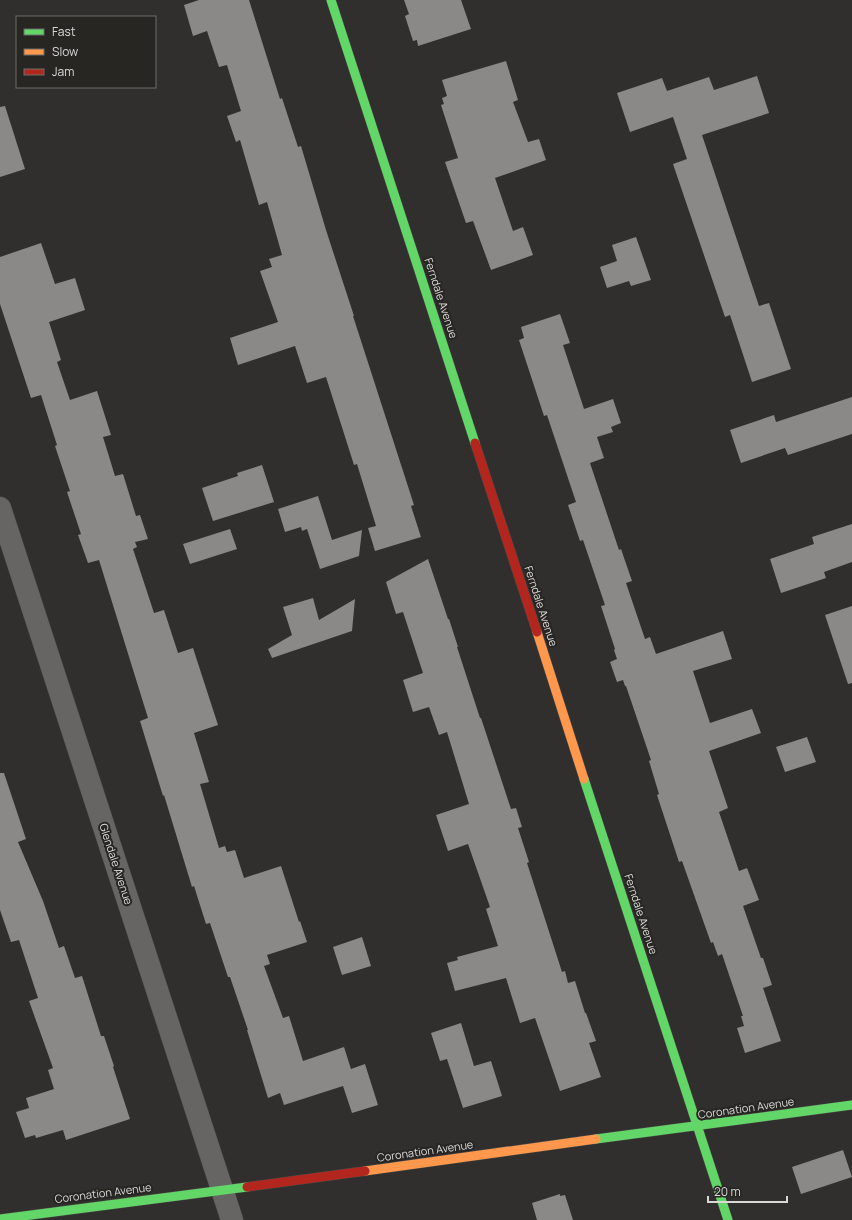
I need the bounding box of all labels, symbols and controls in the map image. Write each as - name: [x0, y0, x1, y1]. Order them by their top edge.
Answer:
- legend: [16, 16, 156, 88]
- text: Fast: [52, 23, 76, 40]
- text: Slow: [52, 43, 78, 60]
- text: Jam: [52, 63, 74, 80]
- street label: Ferndale Avenue: [421, 256, 462, 341]
- street label: Ferndale Avenue: [521, 564, 562, 649]
- street label: Glendale Avenue: [96, 821, 137, 907]
- street label: Ferndale Avenue: [621, 872, 662, 957]
- street label: Coronation Avenue: [697, 1093, 796, 1122]
- street label: Coronation Avenue: [376, 1136, 475, 1165]
- scale bar: [708, 1178, 787, 1204]
- street label: Coronation Avenue: [54, 1179, 153, 1206]
- text: 20 m: [714, 1183, 741, 1200]

